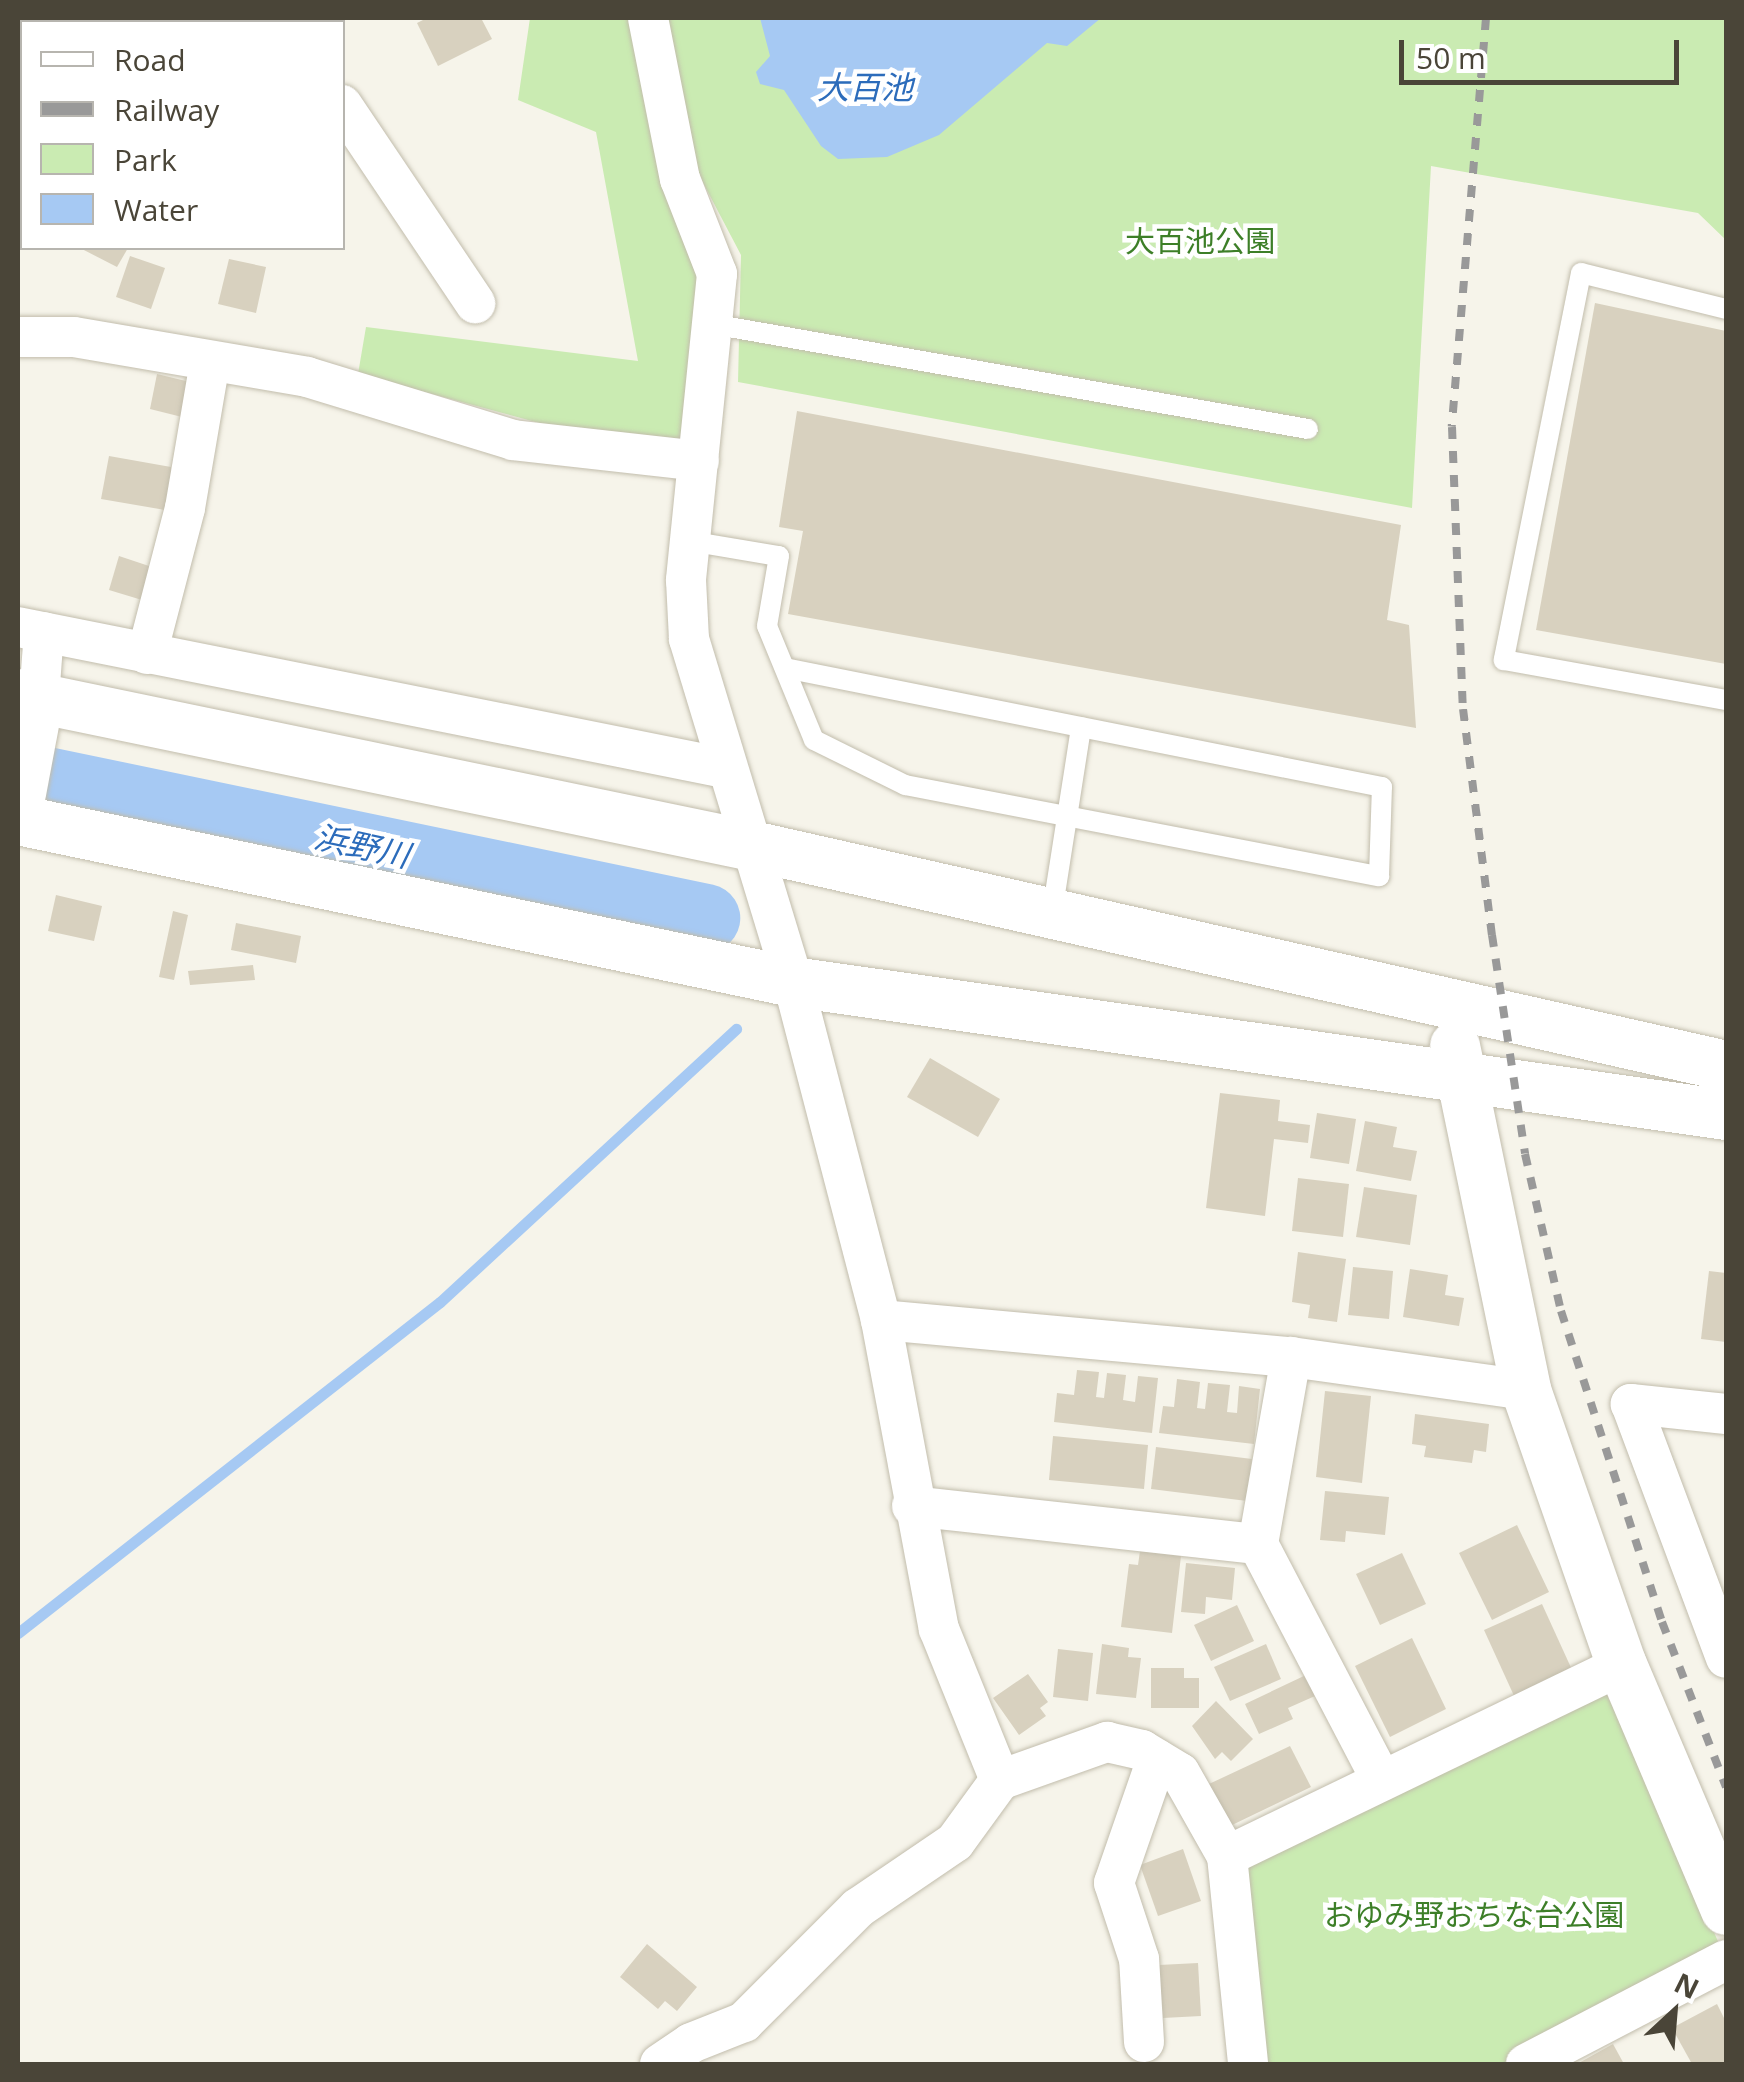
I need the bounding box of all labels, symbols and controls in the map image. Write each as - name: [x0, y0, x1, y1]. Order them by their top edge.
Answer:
- legend: [20, 20, 345, 250]
- scale bar: [1404, 20, 1684, 82]
- text: 50 m: [1416, 37, 1486, 78]
- text: Road: [114, 39, 186, 80]
- water label: 大百池: [817, 68, 913, 106]
- text: Railway: [114, 89, 219, 130]
- text: Park: [114, 139, 177, 180]
- text: Water: [114, 189, 198, 230]
- park label: 大百池公園: [1125, 223, 1275, 259]
- water label: 浜野川: [311, 817, 413, 875]
- park label: おゆみ野おちな台公園: [1324, 1897, 1624, 1933]
- north arrow: [1624, 1962, 1724, 2062]
- text: N: [1669, 1963, 1706, 2007]

